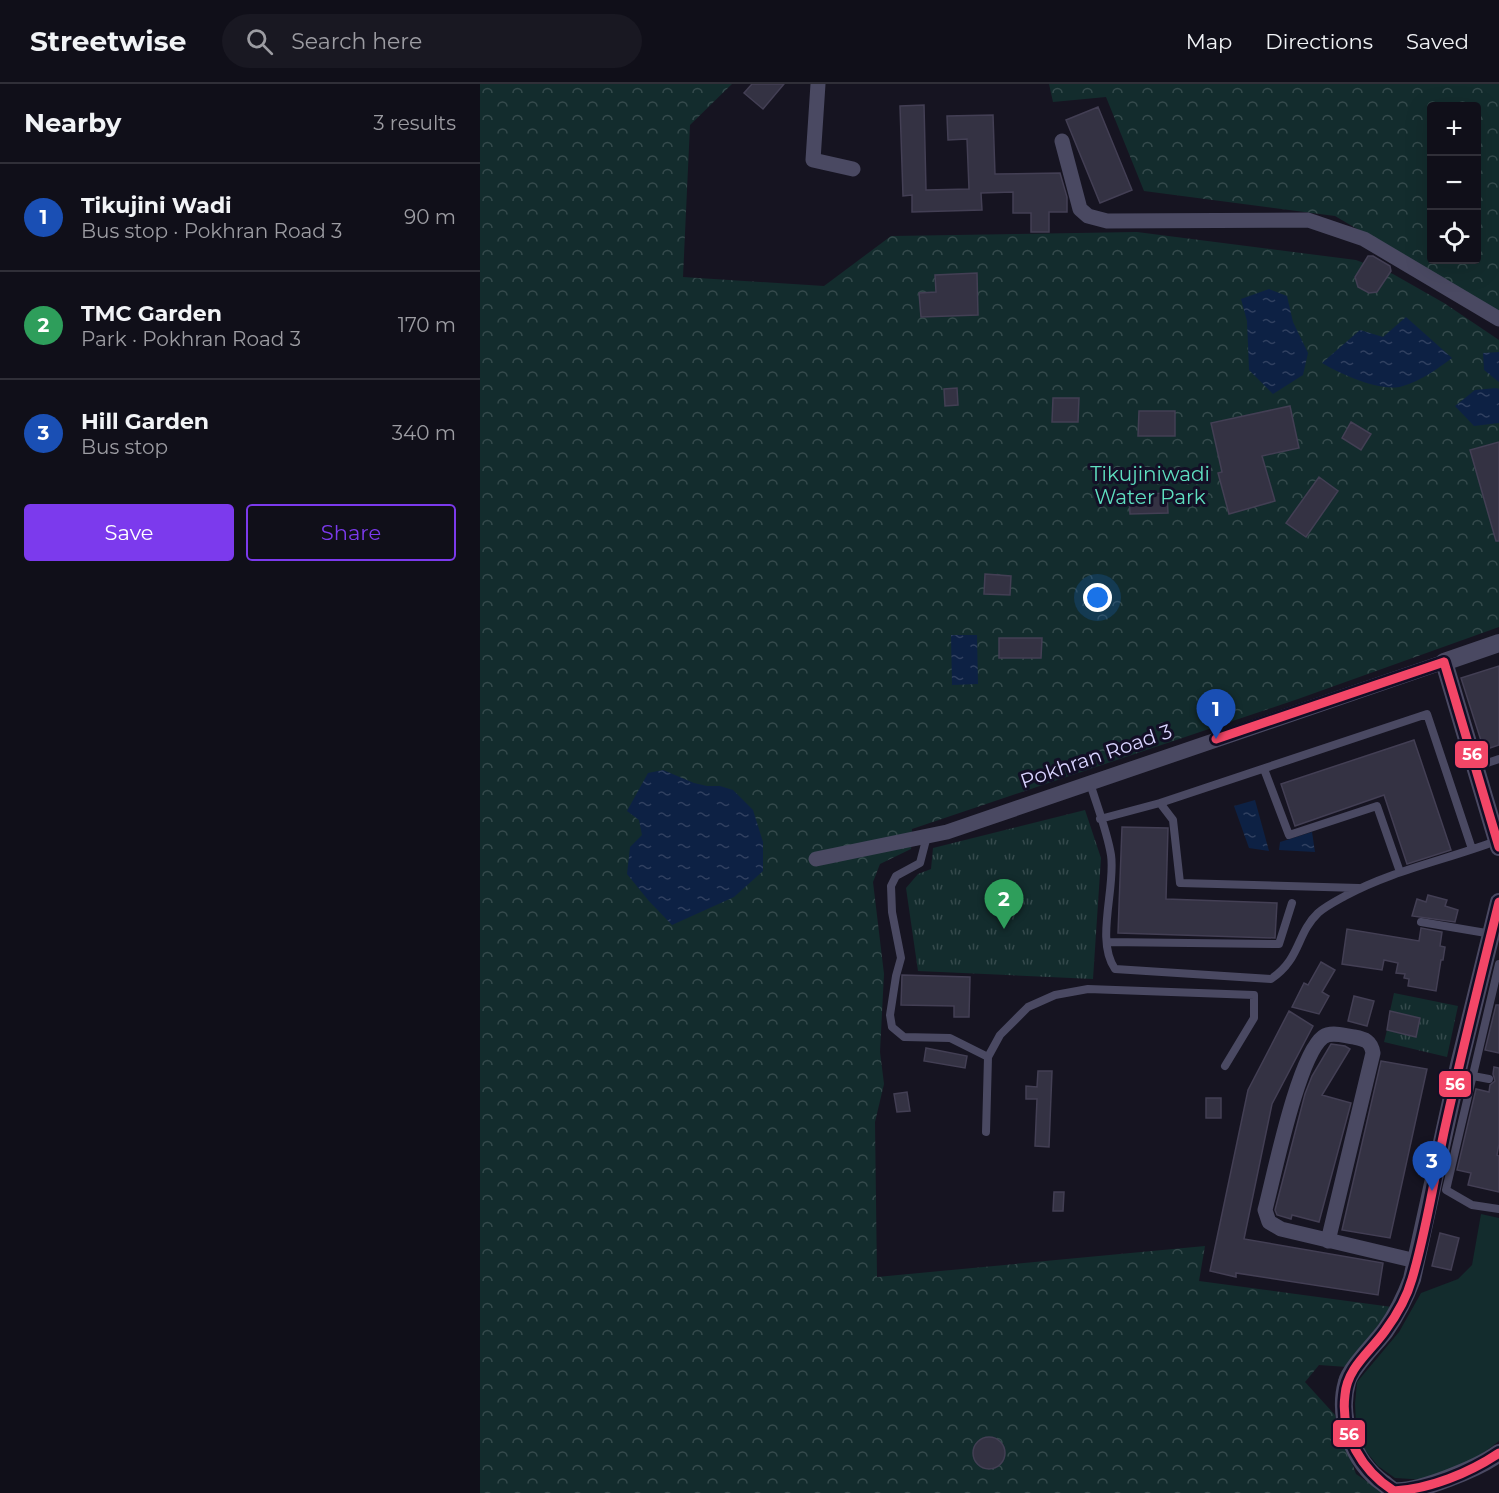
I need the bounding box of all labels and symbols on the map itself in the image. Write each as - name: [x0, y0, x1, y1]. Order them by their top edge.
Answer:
- park label: Tikujiniwadi Water Park: [1090, 462, 1210, 509]
- your location: [1083, 583, 1112, 612]
- pin: 1: [1196, 690, 1236, 739]
- street label: Pokhran Road 3: [1017, 719, 1175, 793]
- line badge: 56: [1454, 740, 1489, 769]
- text: 56: [1462, 745, 1482, 764]
- pin: 2: [984, 880, 1024, 929]
- line badge: 56: [1438, 1070, 1472, 1098]
- text: 56: [1445, 1075, 1465, 1094]
- pin: 3: [1412, 1142, 1452, 1191]
- line badge: 56: [1332, 1419, 1366, 1448]
- text: 56: [1339, 1425, 1359, 1444]

